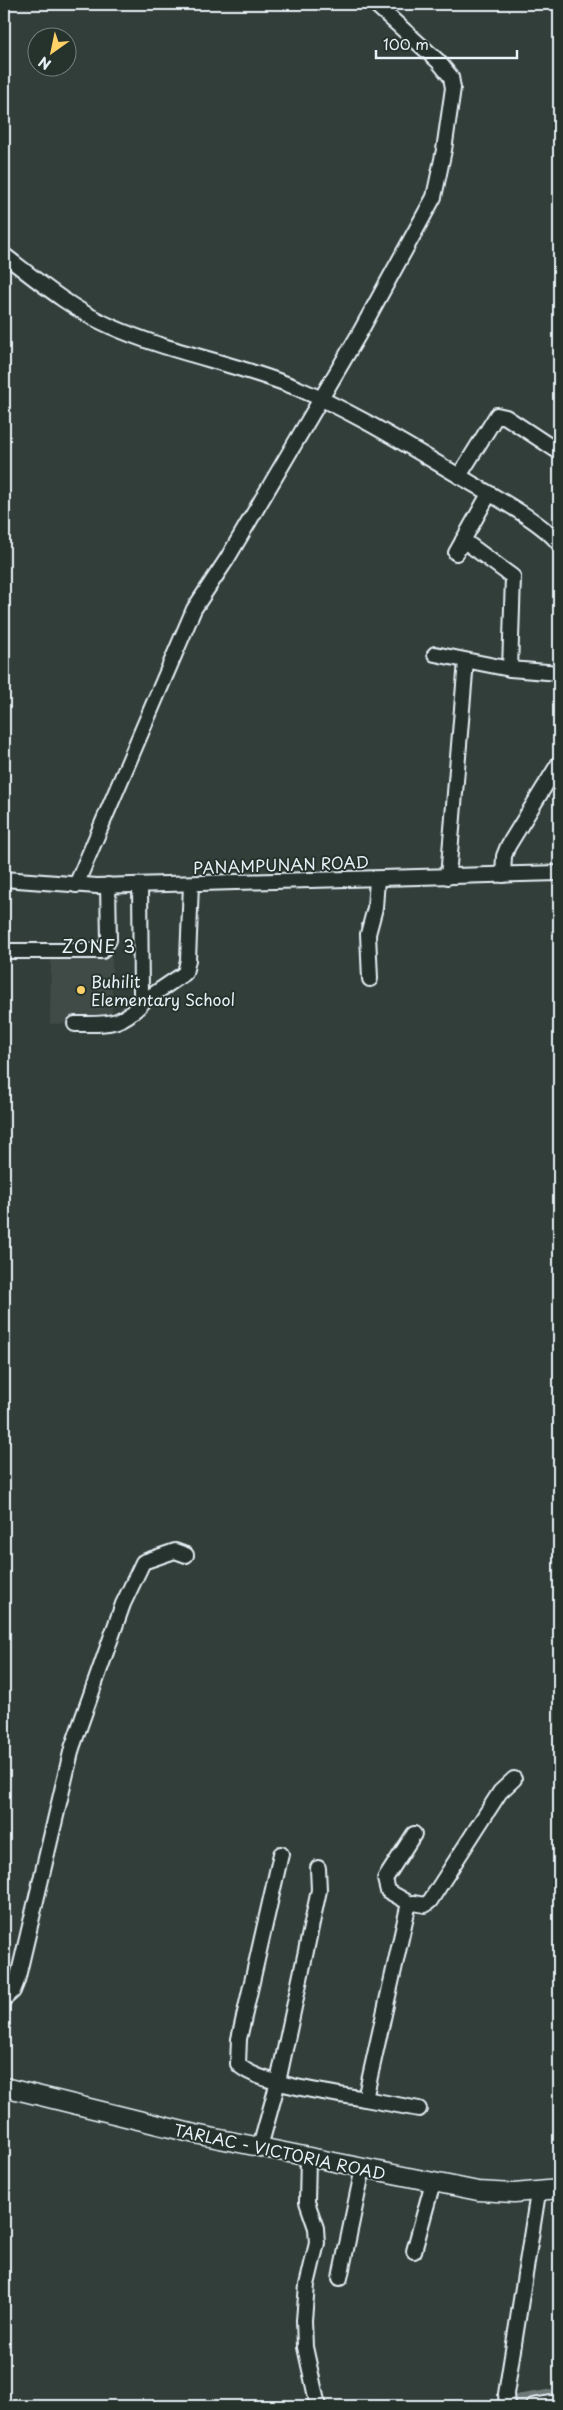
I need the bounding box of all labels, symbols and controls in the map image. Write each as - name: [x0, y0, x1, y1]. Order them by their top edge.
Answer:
- north arrow: [28, 28, 78, 78]
- scale bar: [376, 28, 517, 60]
- text: 100 m: [383, 32, 429, 55]
- text: N: [34, 51, 55, 75]
- street label: PANAMPUNAN ROAD: [193, 849, 369, 879]
- district label: ZONE 3: [62, 932, 136, 959]
- place label: Buhilit Elementary School: [91, 969, 235, 1011]
- marker: Buhilit Elementary School: [75, 984, 87, 996]
- street label: TARLAC - VICTORIA ROAD: [172, 2117, 388, 2185]

